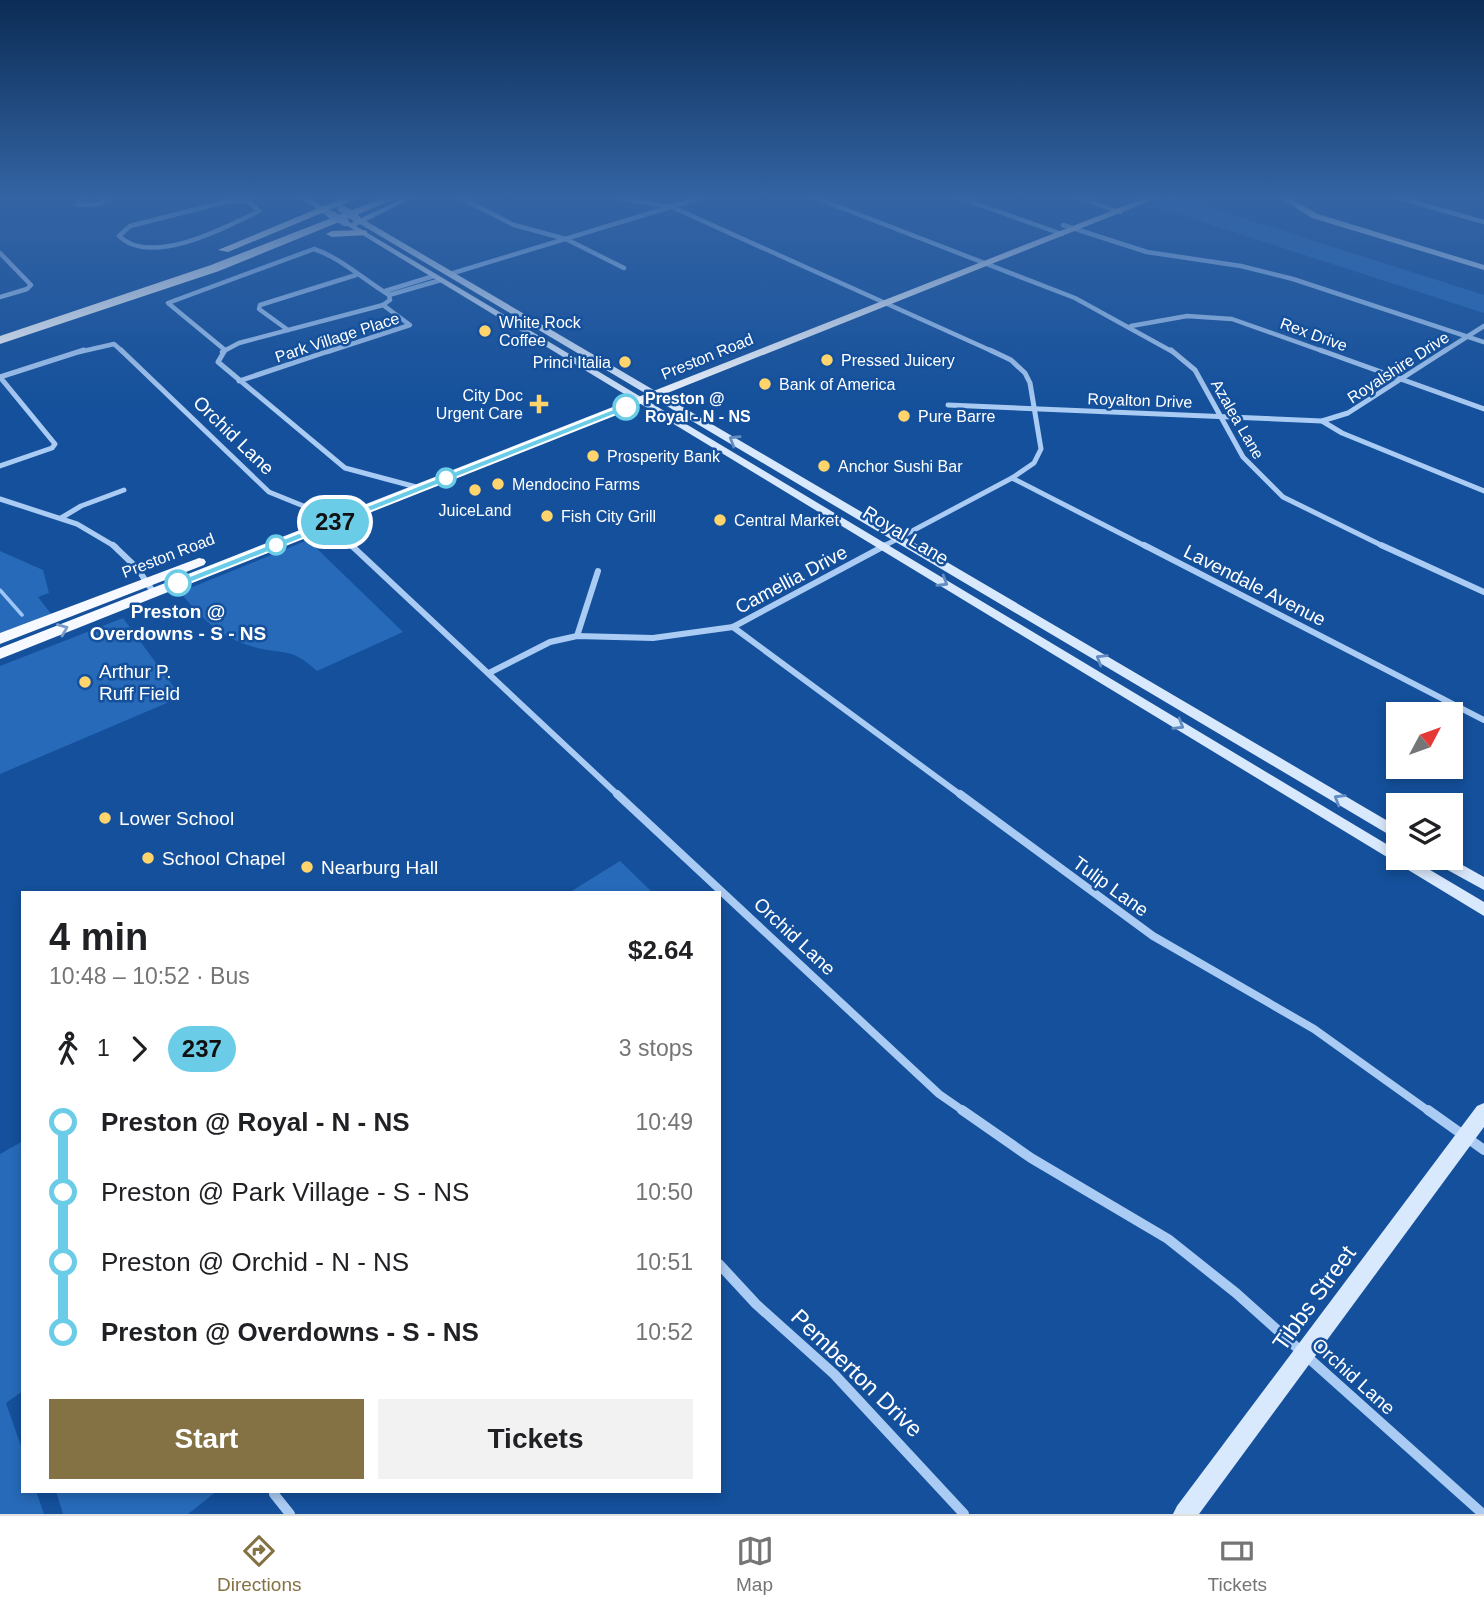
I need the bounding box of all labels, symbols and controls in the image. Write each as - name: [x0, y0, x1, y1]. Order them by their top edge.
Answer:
- street label: Park Village Place: [273, 309, 401, 366]
- place label: White Rock Coffee: [499, 314, 582, 349]
- street label: Rex Drive: [1278, 314, 1350, 355]
- marker: White Rock Coffee: [477, 323, 493, 339]
- street label: Royalshire Drive: [1344, 328, 1452, 407]
- street label: Preston Road: [659, 330, 756, 383]
- marker: Pressed Juicery: [819, 352, 835, 368]
- place label: Pressed Juicery: [841, 352, 955, 369]
- place label: Princi Italia: [533, 354, 611, 371]
- marker: Princi Italia: [617, 354, 633, 370]
- marker: Bank of America: [757, 376, 773, 392]
- place label: Bank of America: [779, 376, 896, 393]
- street label: Azalea Lane: [1208, 376, 1267, 462]
- place label: City Doc Urgent Care: [436, 387, 523, 422]
- place label: Preston @ Royal - N - NS: [645, 390, 751, 425]
- street label: Royalton Drive: [1087, 390, 1193, 411]
- street label: Orchid Lane: [189, 392, 278, 479]
- marker: City Doc Urgent Care: [529, 394, 549, 414]
- marker: Preston @ Royal - N - NS: [613, 394, 639, 420]
- marker: Pure Barre: [896, 408, 912, 424]
- place label: Pure Barre: [918, 408, 995, 425]
- one-way arrow: [728, 435, 741, 448]
- marker: Prosperity Bank: [585, 448, 601, 464]
- place label: Prosperity Bank: [607, 448, 721, 465]
- marker: Anchor Sushi Bar: [816, 458, 832, 474]
- place label: Anchor Sushi Bar: [838, 458, 963, 475]
- unlabelled marker: [436, 468, 456, 488]
- marker: Mendocino Farms: [490, 476, 506, 492]
- place label: Mendocino Farms: [512, 476, 640, 493]
- marker: JuiceLand: [467, 482, 483, 498]
- line badge: 237: [295, 499, 375, 545]
- place label: JuiceLand: [439, 502, 511, 519]
- street label: Royal Lane: [859, 502, 952, 569]
- text: 237: [315, 508, 355, 535]
- marker: Fish City Grill: [539, 508, 555, 524]
- place label: Fish City Grill: [561, 508, 656, 525]
- marker: Central Market: [712, 512, 728, 528]
- place label: Central Market: [734, 512, 839, 529]
- street label: Preston Road: [119, 530, 217, 581]
- unlabelled marker: [266, 535, 286, 555]
- street label: Camellia Drive: [732, 541, 851, 618]
- street label: Lavendale Avenue: [1180, 541, 1329, 630]
- marker: Preston @ Overdowns - S - NS: [165, 570, 191, 596]
- one-way arrow: [935, 574, 948, 587]
- place label: Preston @ Overdowns - S - NS: [90, 601, 266, 644]
- one-way arrow: [57, 623, 69, 637]
- one-way arrow: [1096, 654, 1109, 667]
- place label: Arthur P. Ruff Field: [99, 661, 180, 704]
- marker: Arthur P. Ruff Field: [77, 674, 93, 690]
- north arrow: [1386, 702, 1463, 779]
- map controls: [1386, 702, 1463, 870]
- one-way arrow: [1172, 717, 1185, 730]
- button: layers: [1386, 793, 1463, 870]
- one-way arrow: [1334, 794, 1347, 807]
- place label: Lower School: [119, 808, 234, 829]
- marker: Lower School: [97, 810, 113, 826]
- place label: School Chapel: [162, 848, 286, 869]
- marker: School Chapel: [140, 850, 156, 866]
- street label: Tulip Lane: [1069, 852, 1152, 921]
- place label: Nearburg Hall: [321, 857, 438, 878]
- marker: Nearburg Hall: [299, 859, 315, 875]
- street label: Orchid Lane: [750, 893, 840, 979]
- text: 4 min: [49, 916, 148, 958]
- text: $2.64: [628, 935, 693, 965]
- text: 10:48 – 10:52 · Bus: [49, 963, 250, 989]
- icon: walk: [49, 1030, 87, 1068]
- icon: forward: [120, 1030, 158, 1068]
- text: 1: [97, 1035, 110, 1061]
- text: 237: [182, 1035, 222, 1062]
- text: 3 stops: [619, 1035, 693, 1061]
- text: Preston @ Royal - N - NS: [101, 1107, 410, 1137]
- text: 10:49: [635, 1109, 693, 1135]
- text: Preston @ Park Village - S - NS: [101, 1177, 469, 1207]
- text: 10:50: [635, 1179, 693, 1205]
- street label: Tibbs Street: [1267, 1240, 1361, 1355]
- text: Preston @ Orchid - N - NS: [101, 1247, 409, 1277]
- text: 10:51: [635, 1249, 693, 1275]
- street label: Pemberton Drive: [786, 1304, 928, 1442]
- text: Preston @ Overdowns - S - NS: [101, 1317, 479, 1347]
- text: 10:52: [635, 1319, 693, 1345]
- street label: Orchid Lane: [1308, 1334, 1399, 1419]
- button: Start: [49, 1399, 364, 1479]
- button: Tickets: [378, 1399, 693, 1479]
- tab: Directions: [217, 1532, 301, 1596]
- tab: Map: [736, 1532, 774, 1596]
- tab: Tickets: [1208, 1532, 1267, 1596]

